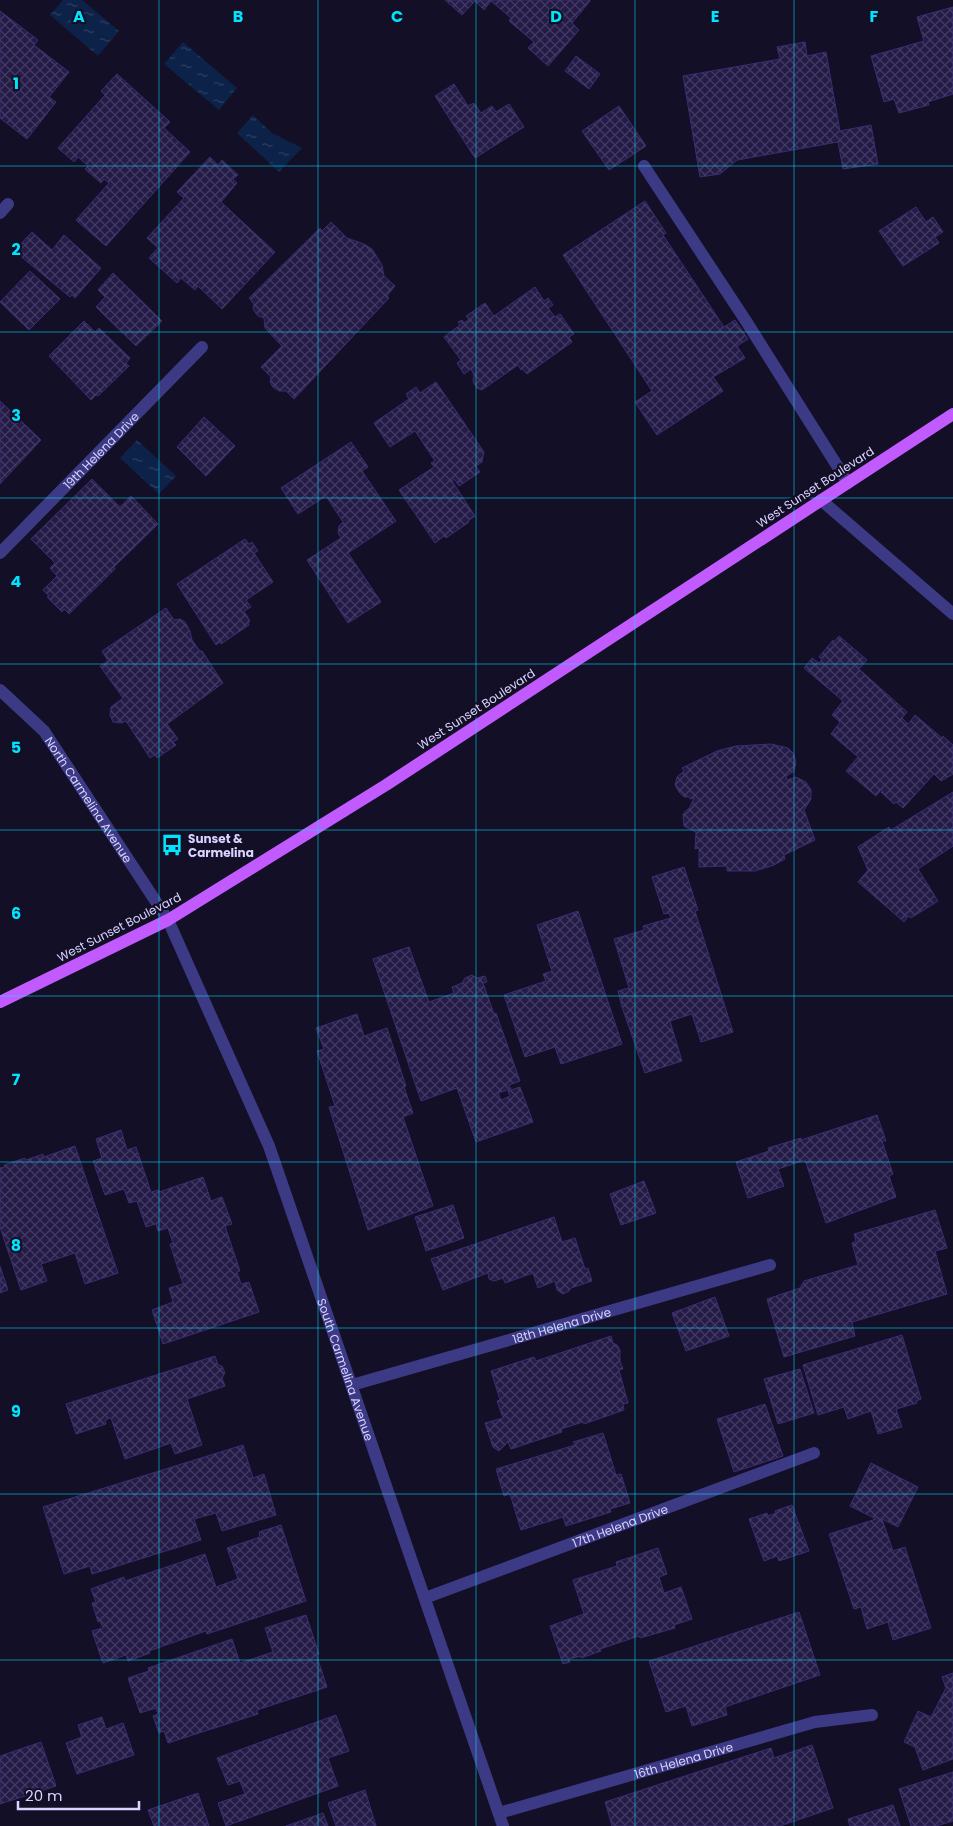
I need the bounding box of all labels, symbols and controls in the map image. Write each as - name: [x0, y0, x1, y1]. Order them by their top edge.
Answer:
- text: A: [73, 5, 85, 28]
- text: B: [233, 5, 243, 28]
- text: C: [391, 5, 403, 28]
- text: D: [550, 5, 562, 28]
- text: E: [711, 5, 719, 28]
- text: F: [870, 5, 879, 28]
- text: 1: [13, 72, 19, 95]
- text: 2: [11, 238, 21, 261]
- text: 3: [11, 404, 21, 427]
- street label: 19th Helena Drive: [59, 408, 143, 493]
- street label: West Sunset Boulevard: [753, 443, 877, 531]
- text: 4: [11, 570, 22, 593]
- street label: West Sunset Boulevard: [414, 665, 538, 753]
- street label: North Carmelina Avenue: [41, 733, 137, 866]
- text: 5: [11, 736, 21, 759]
- place label: Sunset & Carmelina: [188, 830, 254, 861]
- bus stop icon: Sunset & Carmelina: [159, 832, 185, 858]
- street label: West Sunset Boulevard: [54, 888, 184, 966]
- text: 6: [11, 902, 21, 925]
- text: 7: [12, 1068, 21, 1091]
- text: 8: [11, 1234, 21, 1257]
- street label: South Carmelina Avenue: [314, 1296, 378, 1443]
- street label: 18th Helena Drive: [510, 1303, 613, 1347]
- text: 9: [11, 1400, 21, 1423]
- street label: 17th Helena Drive: [570, 1500, 670, 1551]
- street label: 16th Helena Drive: [632, 1738, 735, 1782]
- scale bar: [18, 1778, 139, 1810]
- text: 20 m: [25, 1785, 63, 1806]

